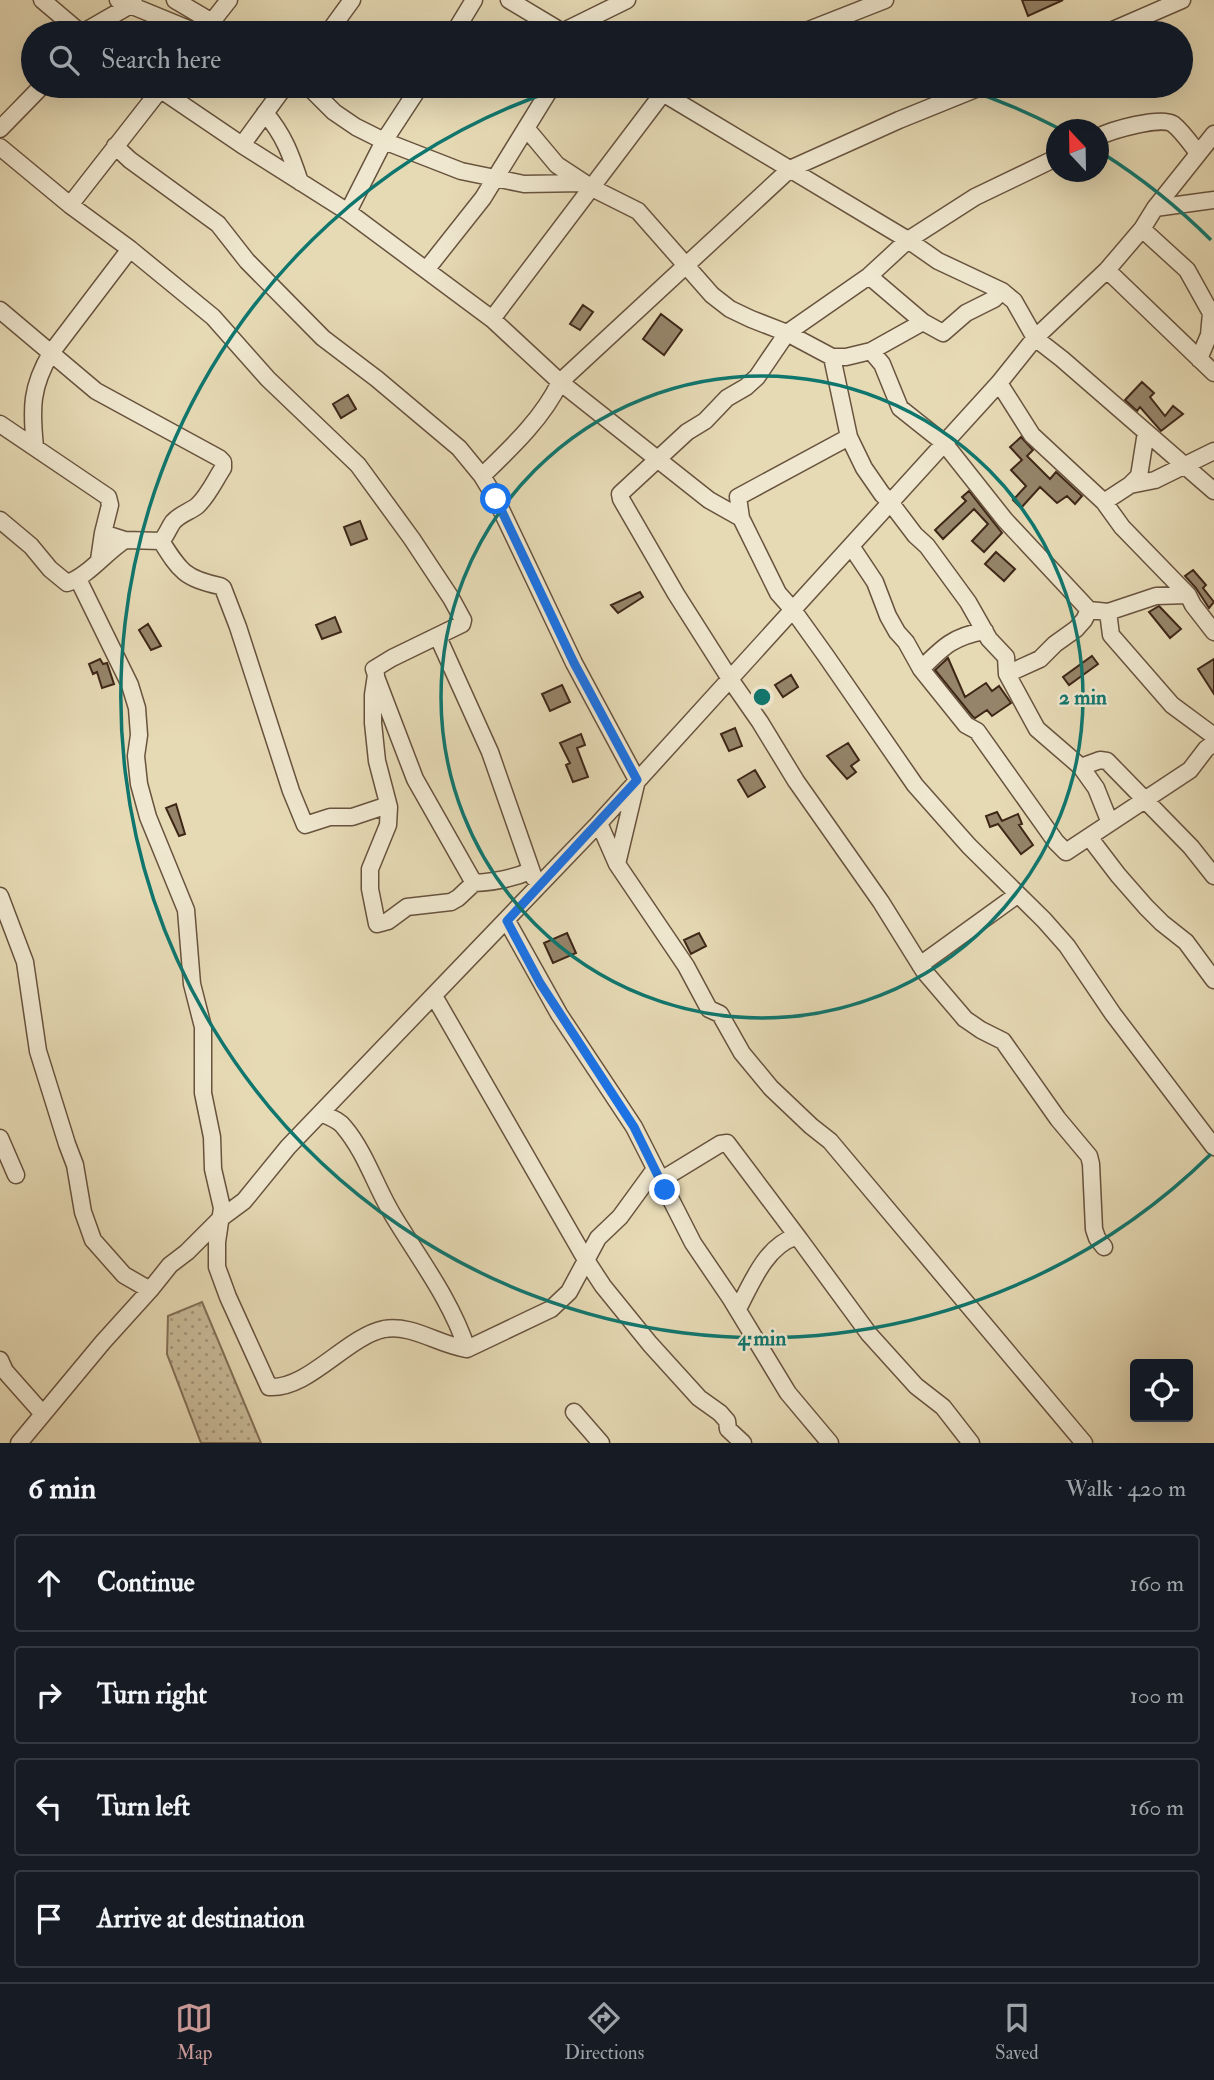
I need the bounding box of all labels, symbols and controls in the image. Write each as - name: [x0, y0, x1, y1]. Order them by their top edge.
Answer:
- search box: [21, 21, 1193, 98]
- icon: search: [45, 41, 83, 79]
- text: Search here: [101, 44, 221, 76]
- north arrow: [1046, 119, 1109, 182]
- route start: [480, 483, 511, 514]
- text: 2 min: [1059, 684, 1107, 711]
- centre of rings: [750, 685, 774, 709]
- route end: [649, 1174, 680, 1205]
- text: 4 min: [737, 1325, 786, 1352]
- map controls: [1130, 1359, 1193, 1422]
- button: locate: [1130, 1359, 1193, 1422]
- text: 6 min: [28, 1470, 96, 1507]
- text: Walk · 420 m: [1066, 1474, 1186, 1503]
- icon: ahead: [30, 1564, 68, 1602]
- text: Continue: [97, 1567, 195, 1599]
- text: 160 m: [1130, 1569, 1184, 1598]
- icon: right: [30, 1676, 68, 1714]
- text: Turn right: [97, 1679, 207, 1711]
- text: 100 m: [1130, 1681, 1184, 1710]
- icon: left: [30, 1788, 68, 1826]
- text: Turn left: [97, 1791, 190, 1823]
- text: 160 m: [1130, 1793, 1184, 1822]
- icon: arrive: [30, 1900, 68, 1938]
- text: Arrive at destination: [97, 1903, 305, 1935]
- tab: Map: [175, 1999, 213, 2065]
- tab: Directions: [564, 1999, 644, 2065]
- tab: Saved: [995, 1999, 1039, 2065]

